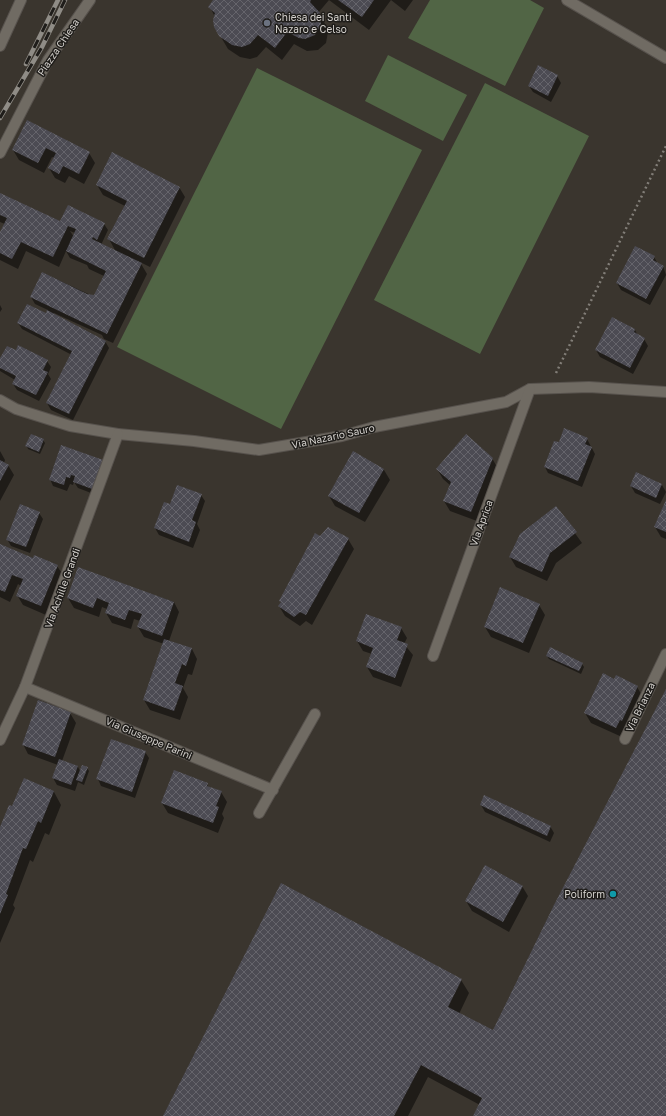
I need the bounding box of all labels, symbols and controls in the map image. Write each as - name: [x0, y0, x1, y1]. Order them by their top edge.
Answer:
- place label: Chiesa dei Santi Nazaro e Celso: [275, 11, 352, 35]
- street label: Piazza Chiesa: [35, 16, 81, 78]
- marker: Chiesa dei Santi Nazaro e Celso: [262, 18, 272, 28]
- street label: Via Nazario Sauro: [290, 421, 376, 451]
- street label: Via Aprica: [467, 498, 495, 548]
- street label: Via Achille Grandi: [42, 546, 82, 630]
- street label: Via Brianza: [623, 680, 657, 734]
- street label: Via Giuseppe Parini: [104, 714, 194, 762]
- place label: Poliform: [564, 888, 605, 900]
- marker: Poliform: [608, 889, 618, 899]

